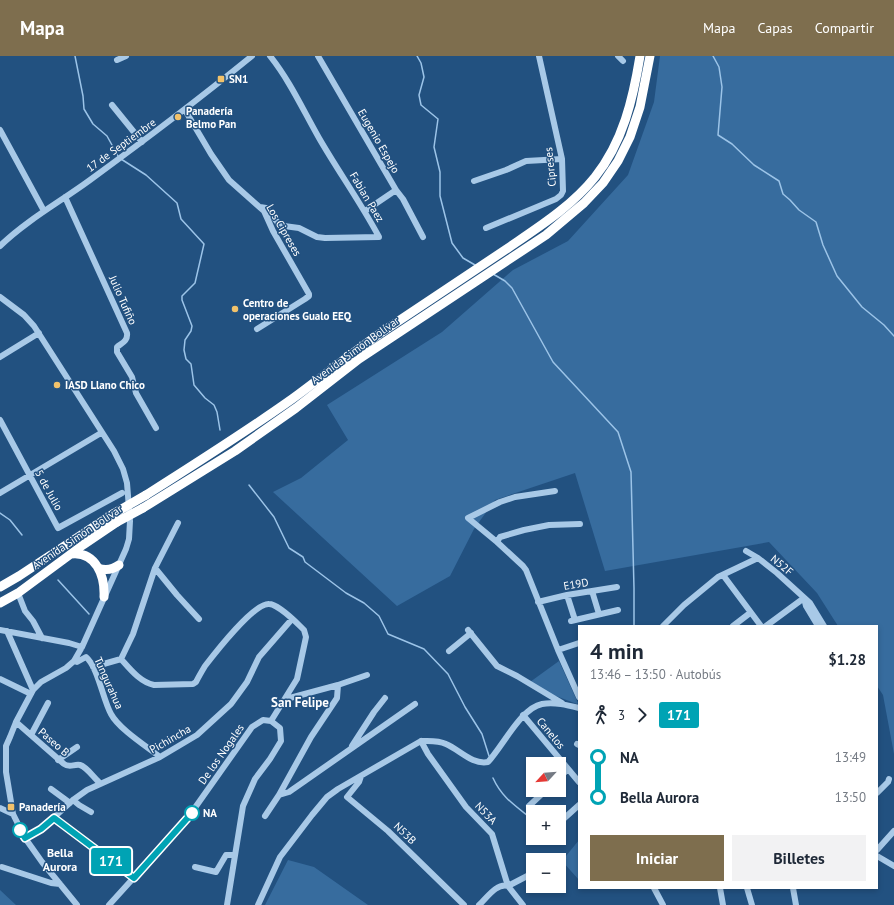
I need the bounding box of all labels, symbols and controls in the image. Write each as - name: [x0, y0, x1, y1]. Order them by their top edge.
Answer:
- text: Mapa: [20, 16, 64, 40]
- text: Mapa: [703, 19, 736, 37]
- text: Capas: [758, 19, 793, 37]
- text: Compartir: [815, 19, 874, 37]
- place label: SN1: [229, 72, 248, 86]
- marker: SN1: [216, 74, 226, 84]
- place label: Panadería Belmo Pan: [186, 104, 236, 131]
- street label: Eugenio Espejo: [355, 106, 403, 176]
- marker: Panadería Belmo Pan: [173, 112, 183, 122]
- street label: 17 de Septiembre: [83, 115, 159, 175]
- street label: Cipreses: [541, 146, 559, 187]
- street label: Fabian Paez: [347, 169, 387, 225]
- street label: Los Cipreses: [263, 201, 305, 259]
- street label: Julio Tufiño: [106, 272, 140, 327]
- place label: Centro de operaciones Gualo EEQ: [243, 296, 352, 323]
- marker: Centro de operaciones Gualo EEQ: [230, 304, 240, 314]
- street label: Avenida Simón Bolívar: [308, 313, 402, 387]
- place label: IASD Llano Chico: [65, 378, 145, 392]
- marker: IASD Llano Chico: [52, 380, 62, 390]
- street label: 5 de Julio: [32, 467, 66, 513]
- street label: Avenida Simón Bolívar: [29, 502, 125, 572]
- street label: N52F: [768, 552, 796, 579]
- street label: E19D: [562, 575, 590, 593]
- text: 4 min: [590, 637, 644, 665]
- text: $1.28: [828, 650, 866, 669]
- street label: Tungurahua: [91, 655, 127, 711]
- text: 13:46 – 13:50 · Autobús: [590, 666, 721, 683]
- district label: San Felipe: [271, 694, 329, 711]
- icon: walk: [590, 704, 612, 726]
- icon: forward: [631, 704, 653, 726]
- text: 171: [667, 706, 691, 724]
- text: 3: [618, 707, 625, 724]
- street label: Canelos: [534, 714, 568, 752]
- street label: De los Nogales: [195, 721, 247, 787]
- street label: Pichincha: [147, 722, 193, 756]
- street label: Paseo B: [36, 725, 72, 759]
- text: NA: [620, 748, 639, 767]
- text: 13:49: [835, 749, 866, 766]
- north arrow: [526, 757, 566, 797]
- map controls: [526, 757, 566, 893]
- text: Bella Aurora: [620, 788, 699, 807]
- text: 13:50: [835, 789, 866, 806]
- street label: N53A: [472, 799, 500, 828]
- place label: Panadería: [19, 800, 66, 814]
- marker: Panadería: [6, 802, 16, 812]
- marker: NA: [184, 805, 200, 821]
- button: +: [526, 805, 566, 845]
- place label: NA: [203, 806, 217, 820]
- street label: N53B: [391, 819, 419, 847]
- unlabelled marker: [12, 822, 28, 838]
- button: Iniciar: [590, 835, 724, 881]
- button: Billetes: [732, 835, 866, 881]
- district label: Bella Aurora: [43, 845, 77, 874]
- line badge: 171: [88, 848, 134, 874]
- text: 171: [99, 852, 123, 870]
- button: −: [526, 853, 566, 893]

